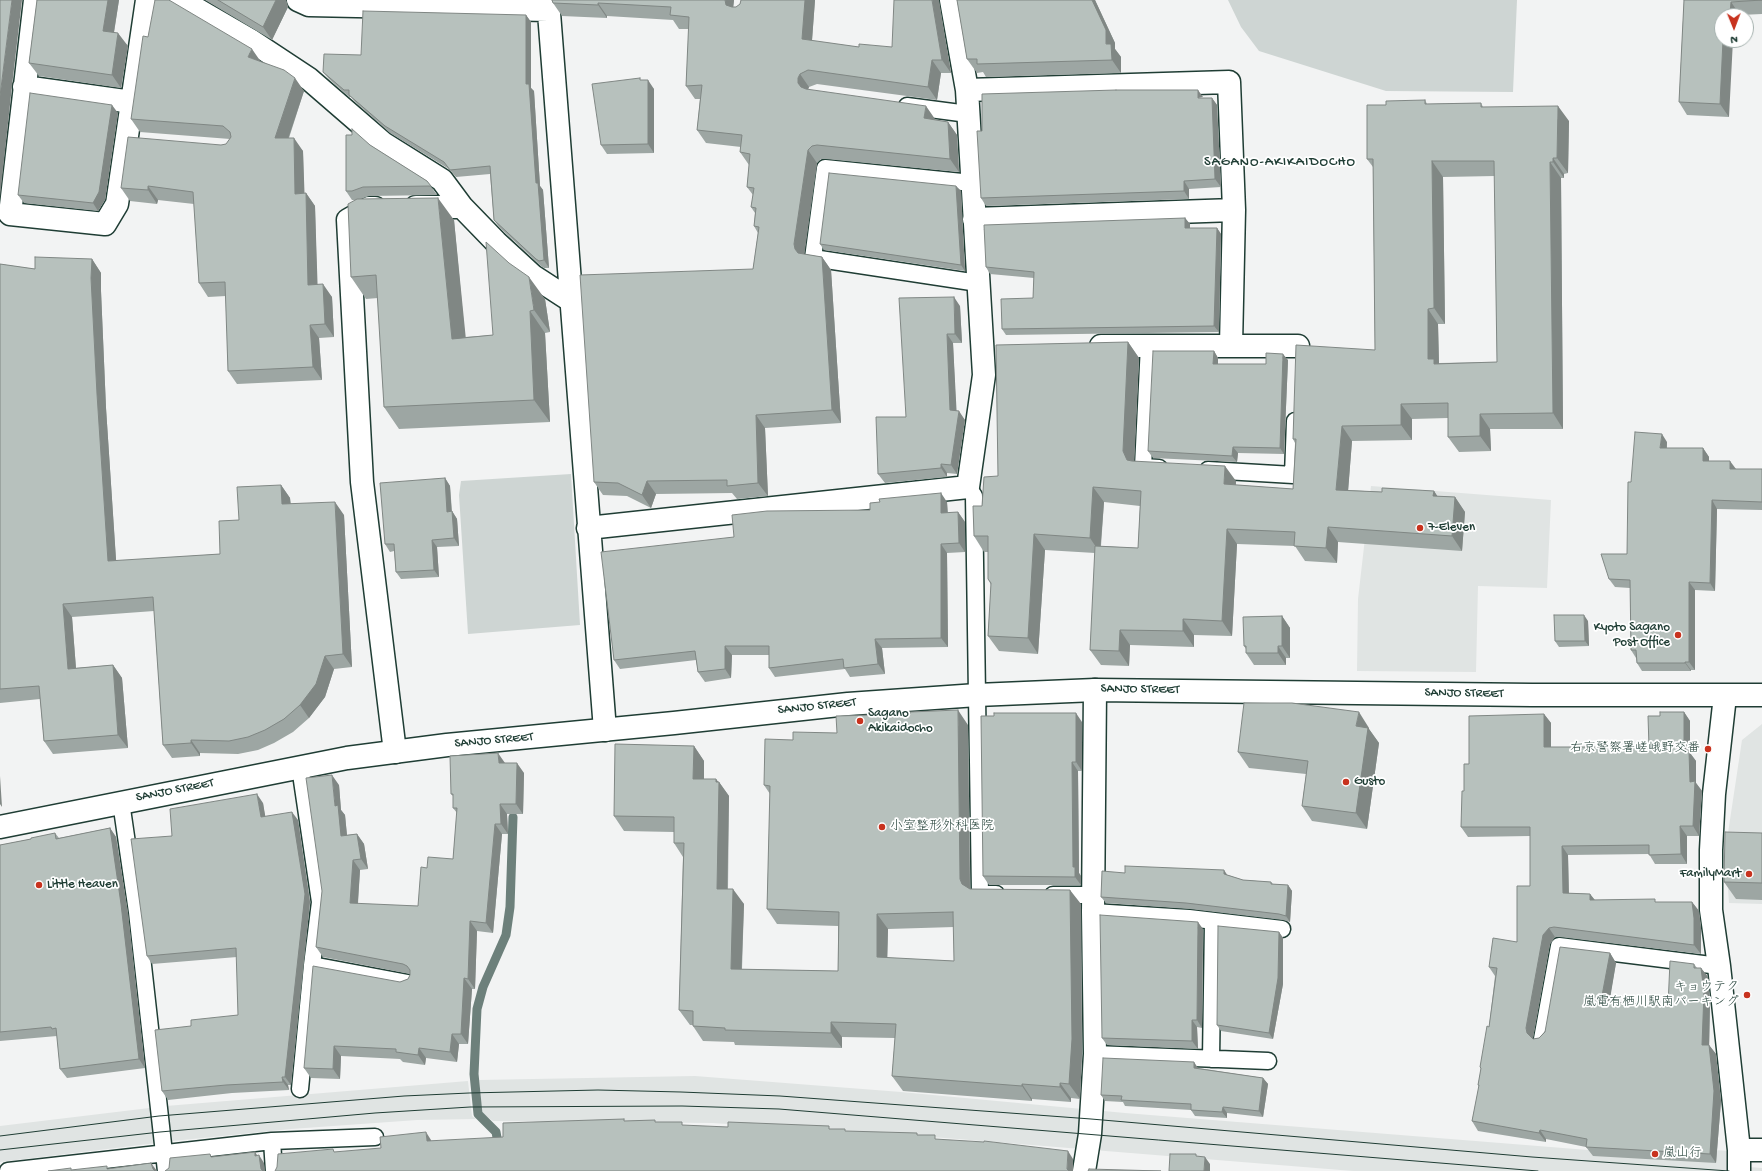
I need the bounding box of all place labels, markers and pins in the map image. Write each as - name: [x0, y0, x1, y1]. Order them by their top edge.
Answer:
- place label: 7-Eleven: [1428, 520, 1475, 536]
- marker: 7-Eleven: [1415, 523, 1425, 533]
- place label: Kyoto Sagano Post Office: [1594, 620, 1670, 651]
- marker: Kyoto Sagano Post Office: [1673, 630, 1683, 640]
- place label: Sagano Akikaidocho: [868, 706, 933, 737]
- marker: Sagano Akikaidocho: [855, 716, 865, 726]
- place label: 右京警察署嵯峨野交番: [1570, 741, 1700, 757]
- marker: 右京警察署嵯峨野交番: [1703, 744, 1713, 754]
- place label: Gusto: [1354, 774, 1385, 790]
- marker: Gusto: [1341, 777, 1351, 787]
- place label: 小室整形外科医院: [890, 819, 994, 835]
- marker: 小室整形外科医院: [877, 822, 887, 832]
- place label: FamilyMart: [1680, 866, 1741, 882]
- marker: FamilyMart: [1744, 869, 1754, 879]
- place label: Little Heaven: [47, 877, 118, 893]
- marker: Little Heaven: [34, 880, 44, 890]
- place label: キョウテク 嵐電有栖川駅南パーキング: [1583, 980, 1739, 1011]
- marker: キョウテク 嵐電有栖川駅南パーキング: [1742, 990, 1752, 1000]
- place label: 嵐山行: [1663, 1146, 1702, 1162]
- marker: 嵐山行: [1650, 1149, 1660, 1159]

